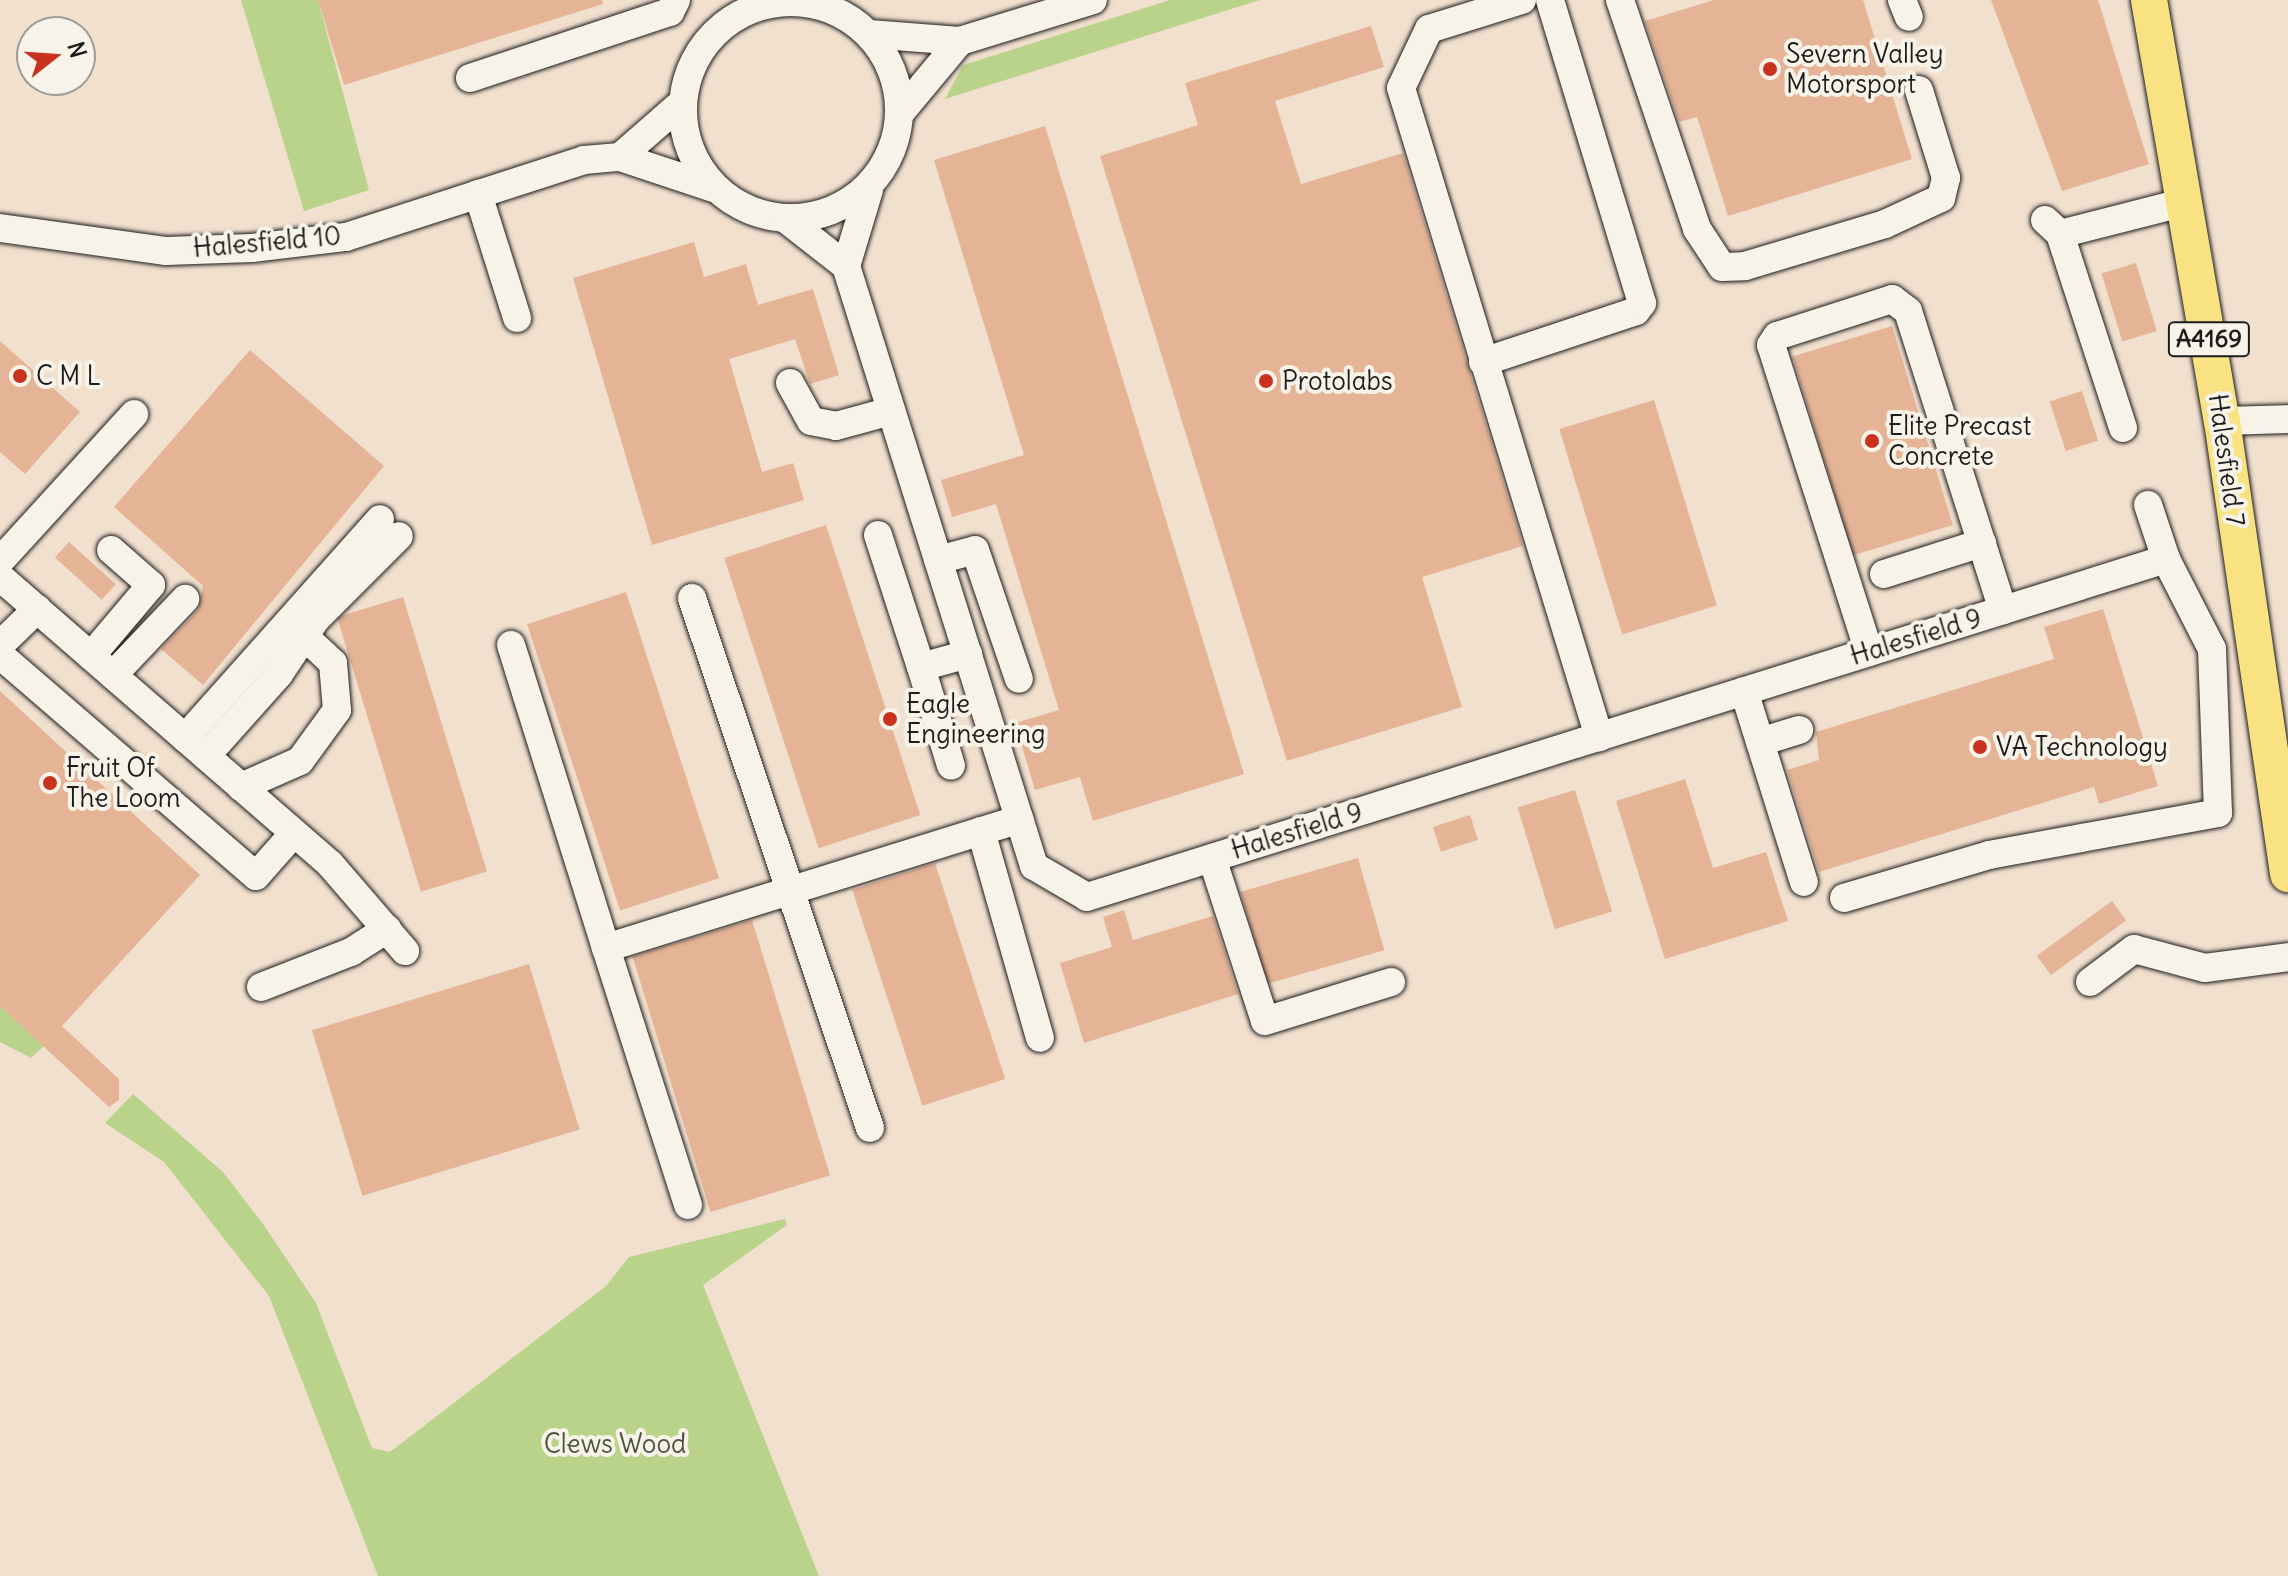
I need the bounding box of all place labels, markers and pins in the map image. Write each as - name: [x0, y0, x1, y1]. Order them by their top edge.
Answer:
- place label: Severn Valley Motorsport: [1786, 38, 1943, 100]
- marker: Severn Valley Motorsport: [1761, 60, 1779, 78]
- place label: C M L: [36, 360, 101, 392]
- place label: Protolabs: [1282, 365, 1393, 397]
- marker: C M L: [11, 367, 29, 385]
- marker: Protolabs: [1257, 372, 1275, 390]
- place label: Elite Precast Concrete: [1888, 410, 2032, 472]
- marker: Elite Precast Concrete: [1863, 432, 1881, 450]
- place label: Eagle Engineering: [906, 688, 1046, 750]
- marker: Eagle Engineering: [881, 710, 899, 728]
- place label: VA Technology: [1996, 731, 2168, 763]
- marker: VA Technology: [1971, 738, 1989, 756]
- place label: Fruit Of The Loom: [66, 752, 181, 814]
- marker: Fruit Of The Loom: [41, 774, 59, 792]

